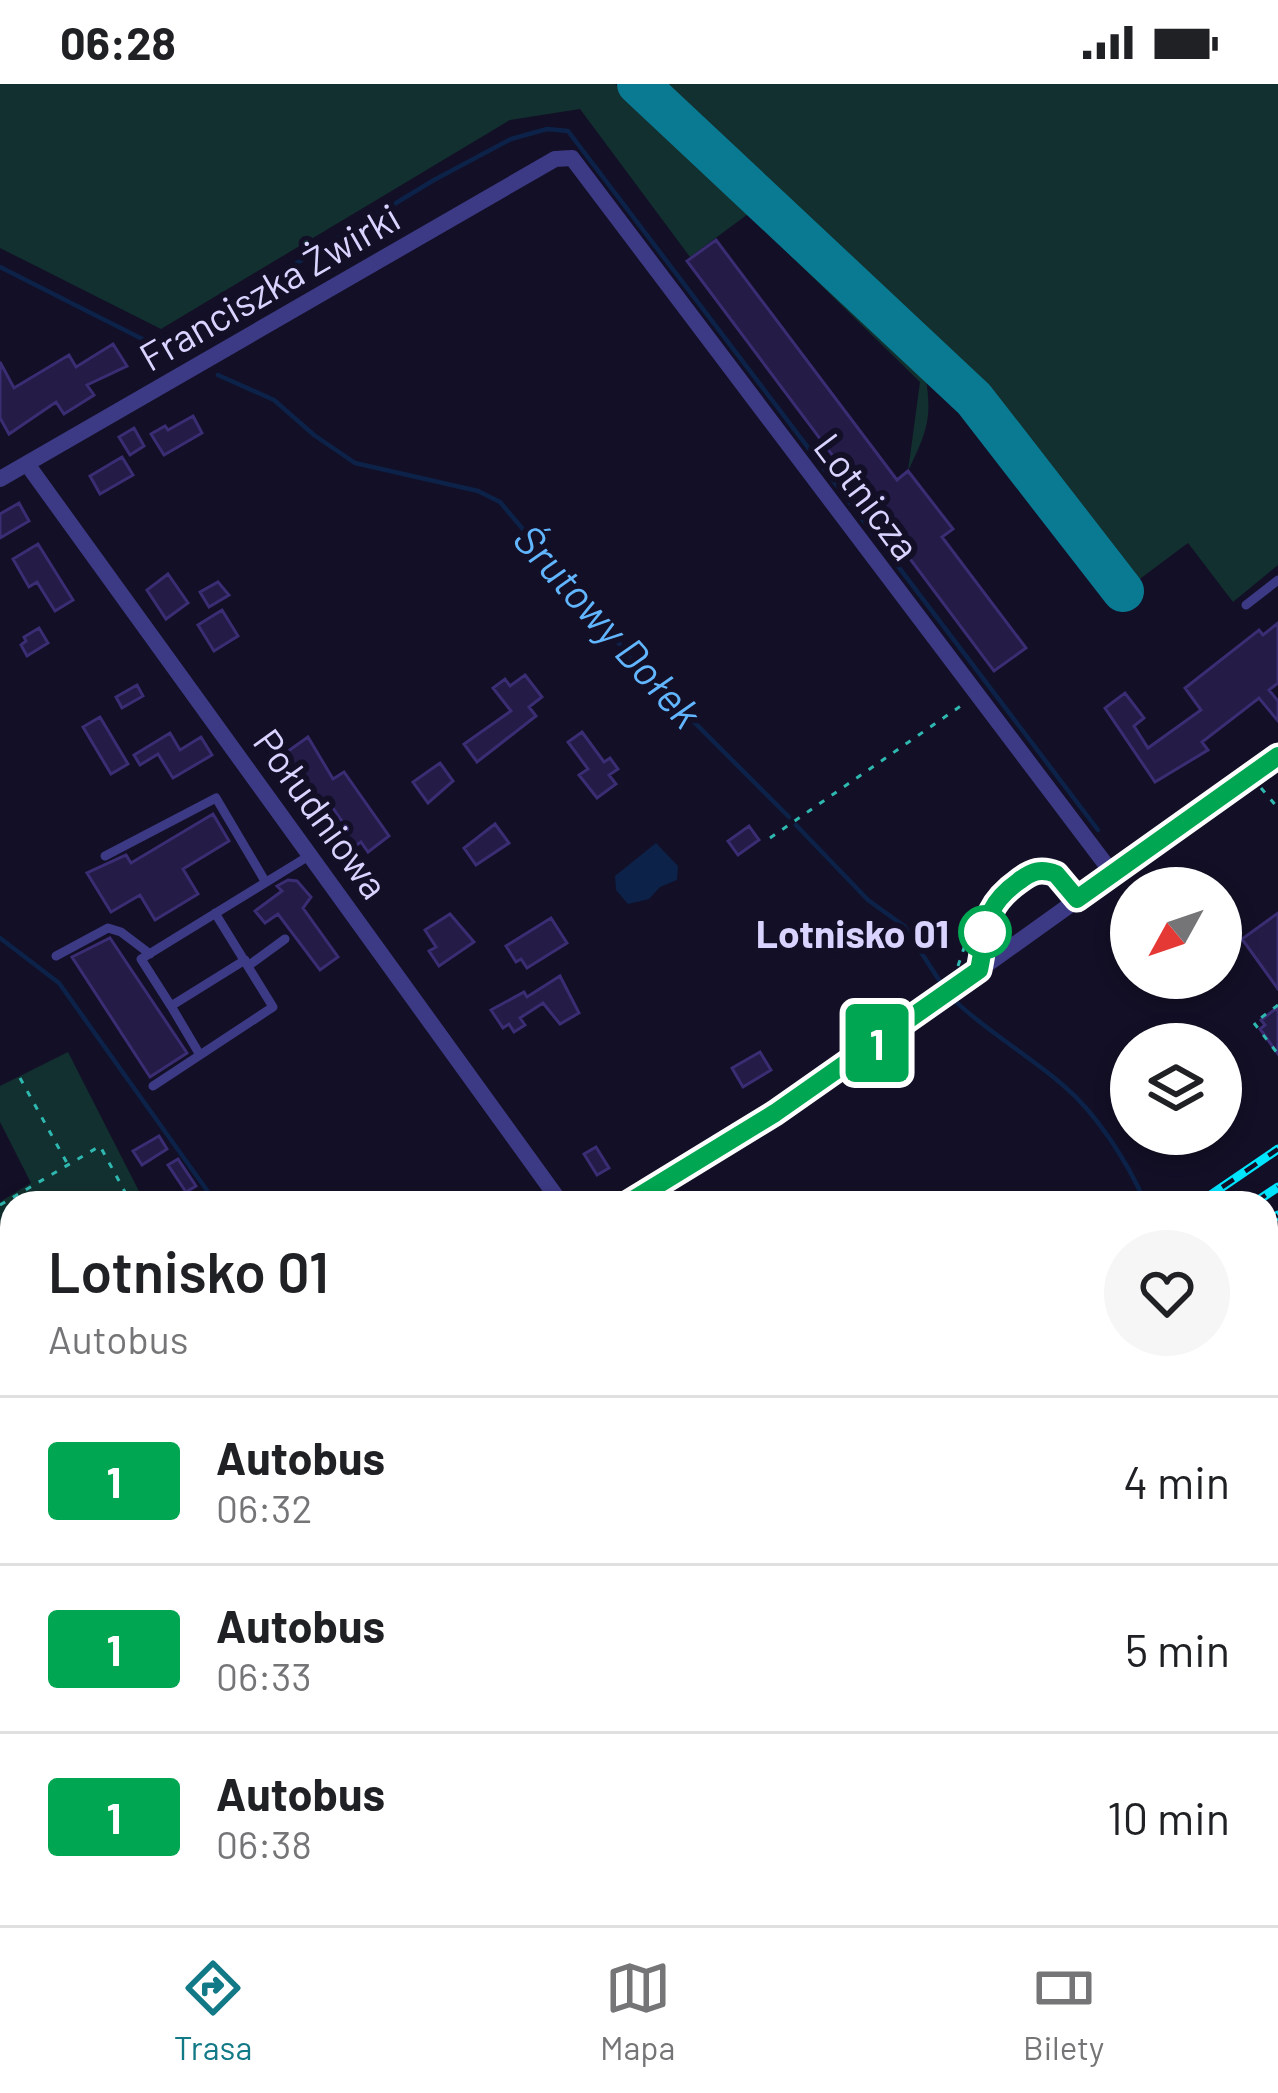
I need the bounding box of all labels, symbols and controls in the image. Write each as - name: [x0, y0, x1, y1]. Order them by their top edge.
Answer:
- text: 06:28: [60, 15, 176, 69]
- street label: Franciszka Żwirki: [130, 192, 408, 380]
- street label: Lotnicza: [805, 424, 931, 568]
- water label: Śrutowy Dołek: [504, 513, 714, 738]
- street label: Południowa: [245, 719, 399, 907]
- north arrow: [1110, 867, 1242, 999]
- map controls: [1110, 867, 1242, 1155]
- marker: Lotnisko 01: [960, 907, 1010, 957]
- place label: Lotnisko 01: [756, 909, 949, 956]
- line badge: 1: [838, 1004, 916, 1082]
- text: 1: [870, 1018, 884, 1068]
- button: layers: [1110, 1023, 1242, 1155]
- button: heart: [1104, 1230, 1230, 1356]
- text: Lotnisko 01: [48, 1236, 329, 1304]
- text: Autobus: [48, 1315, 188, 1362]
- text: Autobus: [216, 1430, 385, 1484]
- text: 4 min: [1123, 1454, 1230, 1508]
- text: 1: [107, 1456, 121, 1506]
- text: 06:32: [216, 1484, 312, 1531]
- text: Autobus: [216, 1598, 385, 1652]
- text: 5 min: [1125, 1622, 1230, 1676]
- text: 1: [107, 1624, 121, 1674]
- text: 06:33: [216, 1652, 312, 1699]
- text: Autobus: [216, 1766, 385, 1820]
- text: 10 min: [1107, 1790, 1230, 1844]
- text: 1: [107, 1792, 121, 1842]
- text: 06:38: [216, 1820, 312, 1867]
- tab: Trasa: [174, 1955, 252, 2067]
- tab: Mapa: [600, 1955, 675, 2067]
- tab: Bilety: [1023, 1955, 1104, 2067]

